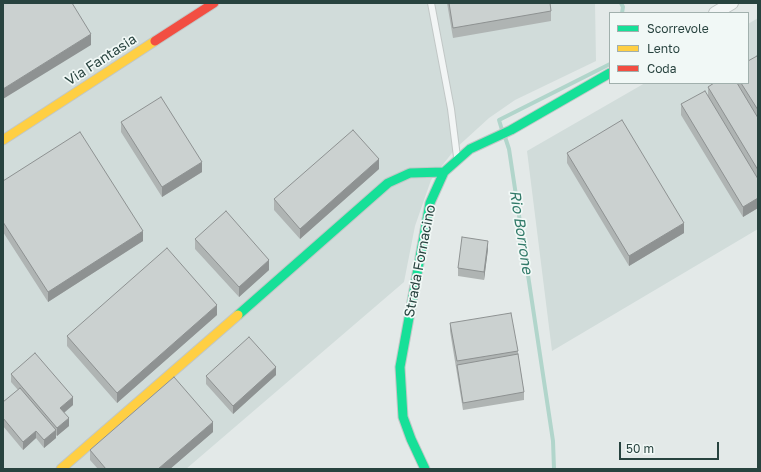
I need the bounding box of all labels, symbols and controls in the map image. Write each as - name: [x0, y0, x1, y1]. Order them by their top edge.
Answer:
- legend: [609, 12, 749, 84]
- text: Scorrevole: [647, 21, 709, 36]
- street label: Via Fantasia: [62, 31, 140, 89]
- text: Lento: [647, 41, 680, 56]
- text: Coda: [647, 61, 677, 76]
- water label: Rio Borrone: [506, 189, 536, 275]
- street label: Strada Fornacino: [401, 203, 439, 319]
- scale bar: [621, 434, 721, 460]
- text: 50 m: [626, 441, 654, 456]

